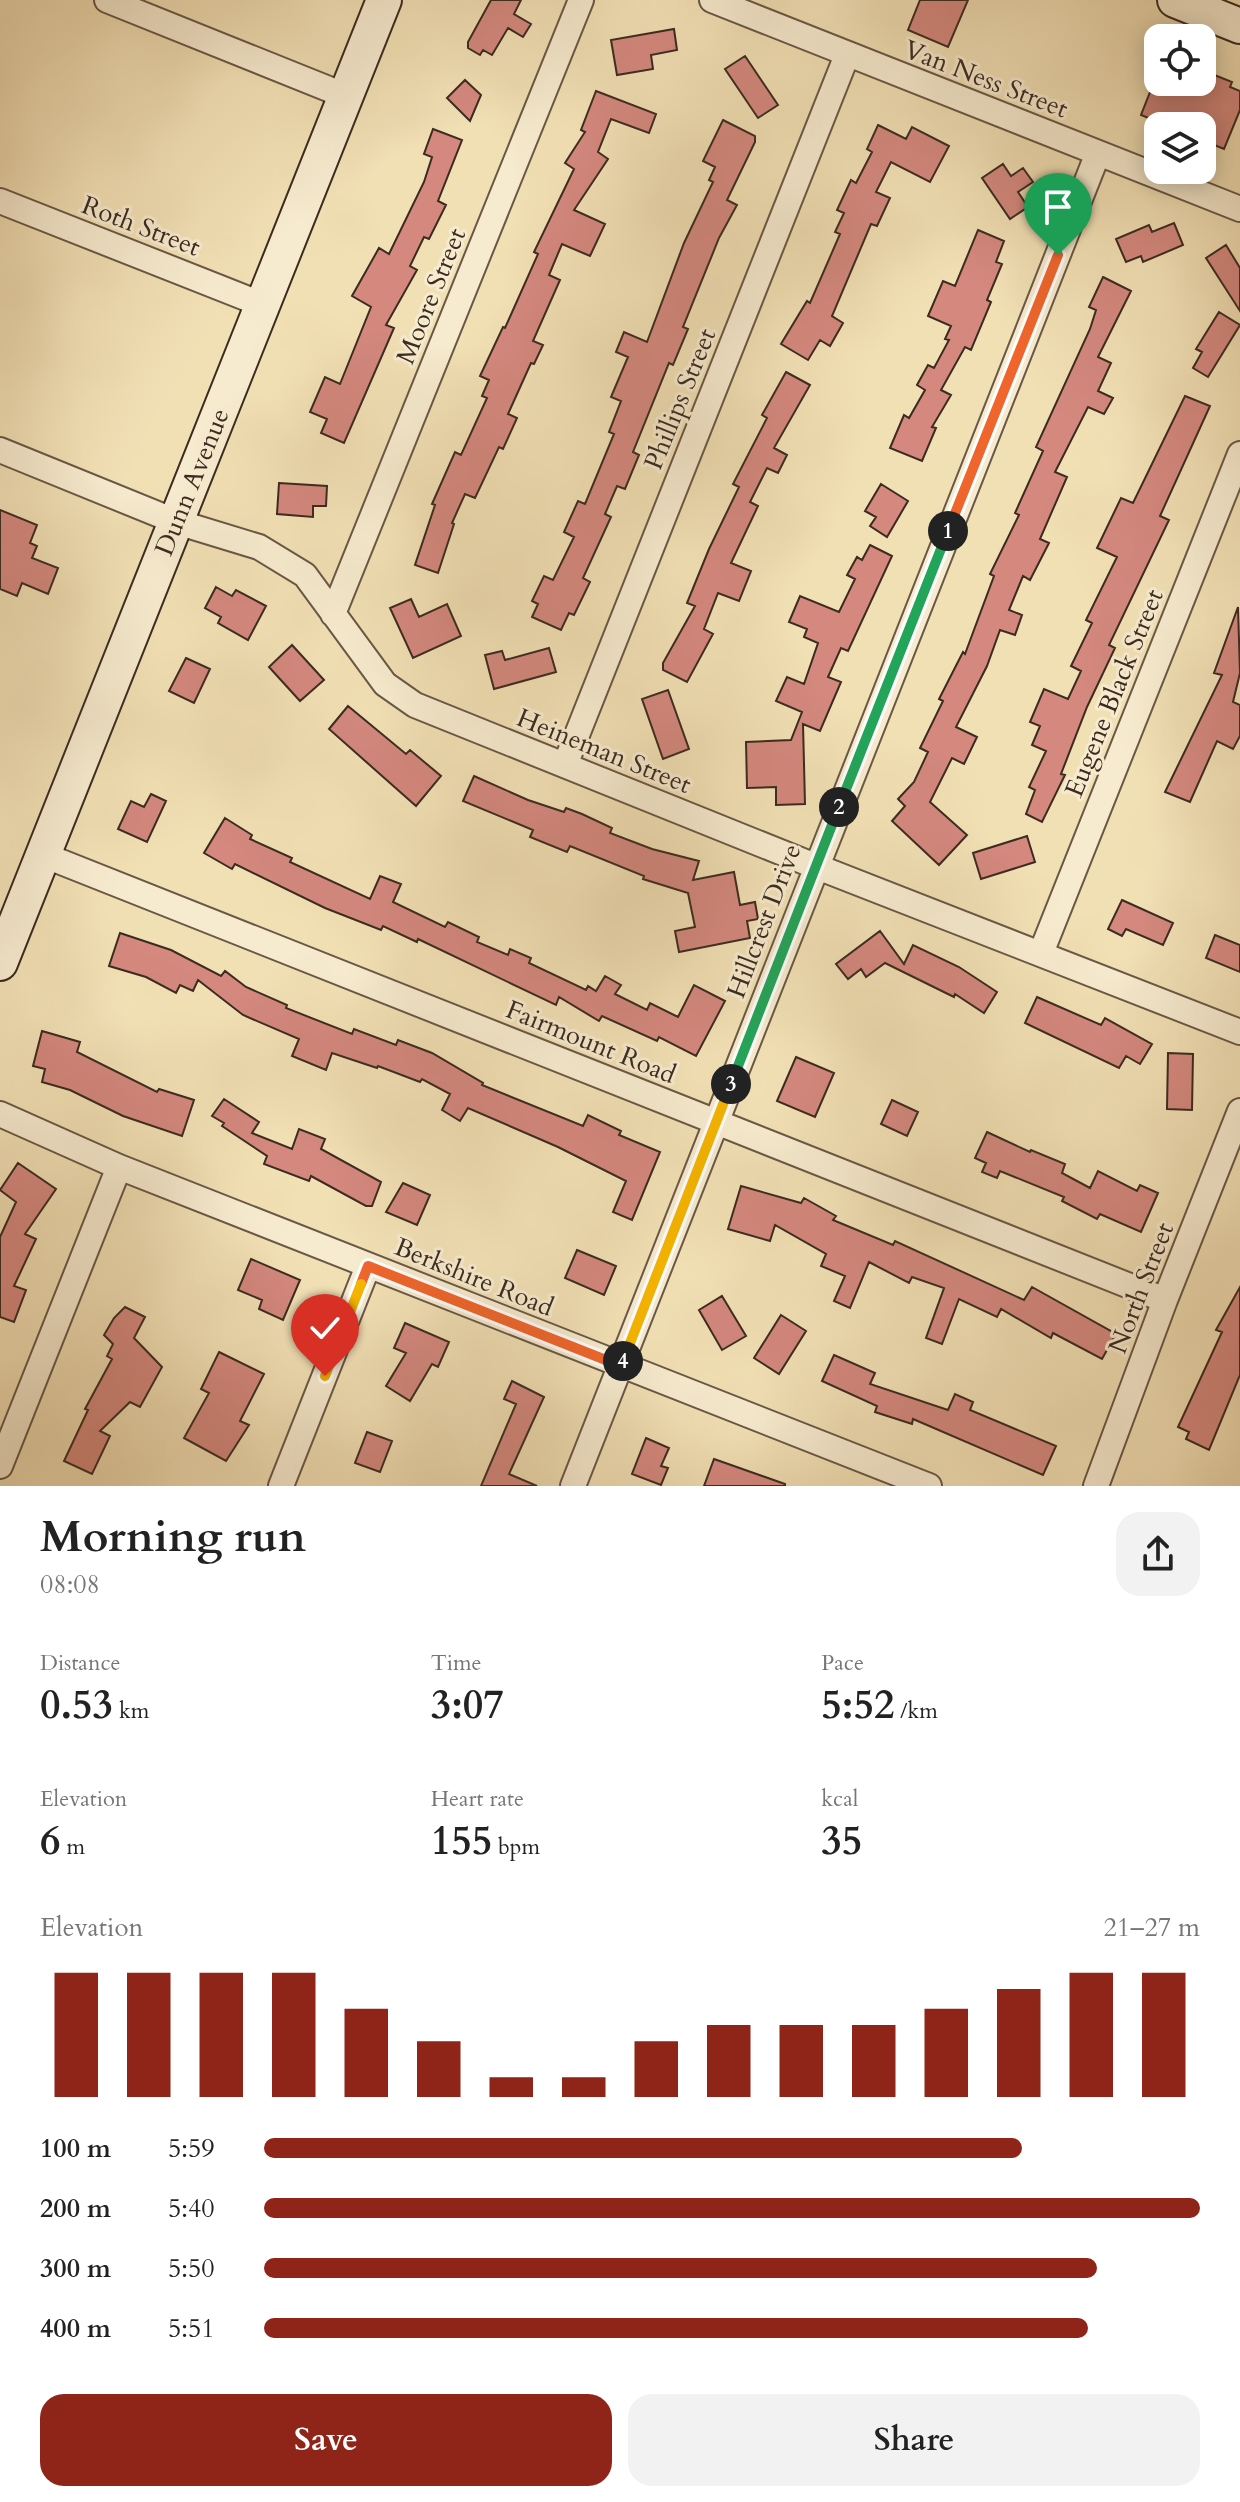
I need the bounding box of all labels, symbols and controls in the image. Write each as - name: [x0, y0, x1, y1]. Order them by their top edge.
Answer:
- map controls: [1144, 24, 1216, 184]
- button: locate: [1144, 24, 1216, 96]
- street label: Van Ness Street: [899, 32, 1073, 126]
- button: layers: [1144, 112, 1216, 184]
- pin: [1024, 173, 1092, 255]
- icon: arrive: [1036, 185, 1080, 229]
- street label: Roth Street: [77, 187, 205, 265]
- street label: Moore Street: [388, 223, 474, 369]
- street label: Phillips Street: [636, 323, 724, 475]
- street label: Dunn Avenue: [147, 403, 237, 561]
- pin: 1: [928, 511, 968, 551]
- text: 1: [942, 516, 954, 546]
- street label: Eugene Black Street: [1056, 584, 1172, 802]
- street label: Heineman Street: [512, 700, 696, 802]
- pin: 2: [819, 787, 859, 827]
- text: 2: [833, 792, 845, 822]
- street label: Hillcrest Drive: [719, 839, 809, 1003]
- street label: Fairmount Road: [501, 992, 681, 1092]
- pin: 3: [711, 1064, 751, 1104]
- text: 3: [725, 1069, 737, 1099]
- street label: North Street: [1100, 1217, 1182, 1359]
- street label: Berkshire Road: [389, 1229, 559, 1325]
- pin: [291, 1294, 359, 1376]
- icon: check: [303, 1306, 347, 1350]
- pin: 4: [603, 1341, 643, 1381]
- text: 4: [617, 1346, 629, 1376]
- text: Morning run: [40, 1507, 306, 1567]
- button: share: [1116, 1512, 1200, 1596]
- text: 08:08: [40, 1567, 100, 1602]
- text: Distance: [40, 1648, 120, 1678]
- text: Time: [431, 1648, 482, 1678]
- text: Pace: [821, 1648, 864, 1678]
- text: 0.53: [40, 1678, 113, 1733]
- text: 3:07: [431, 1678, 504, 1733]
- text: 5:52: [821, 1678, 894, 1733]
- text: km: [113, 1696, 149, 1726]
- text: /km: [894, 1696, 938, 1726]
- text: Elevation: [40, 1784, 127, 1814]
- text: Heart rate: [431, 1784, 524, 1814]
- text: kcal: [821, 1784, 858, 1814]
- text: 6: [40, 1814, 61, 1869]
- text: 155: [431, 1814, 492, 1869]
- text: 35: [821, 1814, 862, 1869]
- text: m: [61, 1832, 85, 1862]
- text: bpm: [492, 1832, 540, 1862]
- text: Elevation: [40, 1910, 143, 1945]
- text: 21–27 m: [1103, 1910, 1200, 1945]
- text: 100 m: [40, 2131, 111, 2166]
- text: 5:59: [168, 2131, 215, 2166]
- text: 200 m: [40, 2191, 111, 2226]
- text: 5:40: [168, 2191, 215, 2226]
- text: 300 m: [40, 2251, 111, 2286]
- text: 5:50: [168, 2251, 215, 2286]
- text: 400 m: [40, 2311, 111, 2346]
- text: 5:51: [168, 2311, 215, 2346]
- button: Save: [40, 2394, 612, 2486]
- button: Share: [628, 2394, 1200, 2486]

